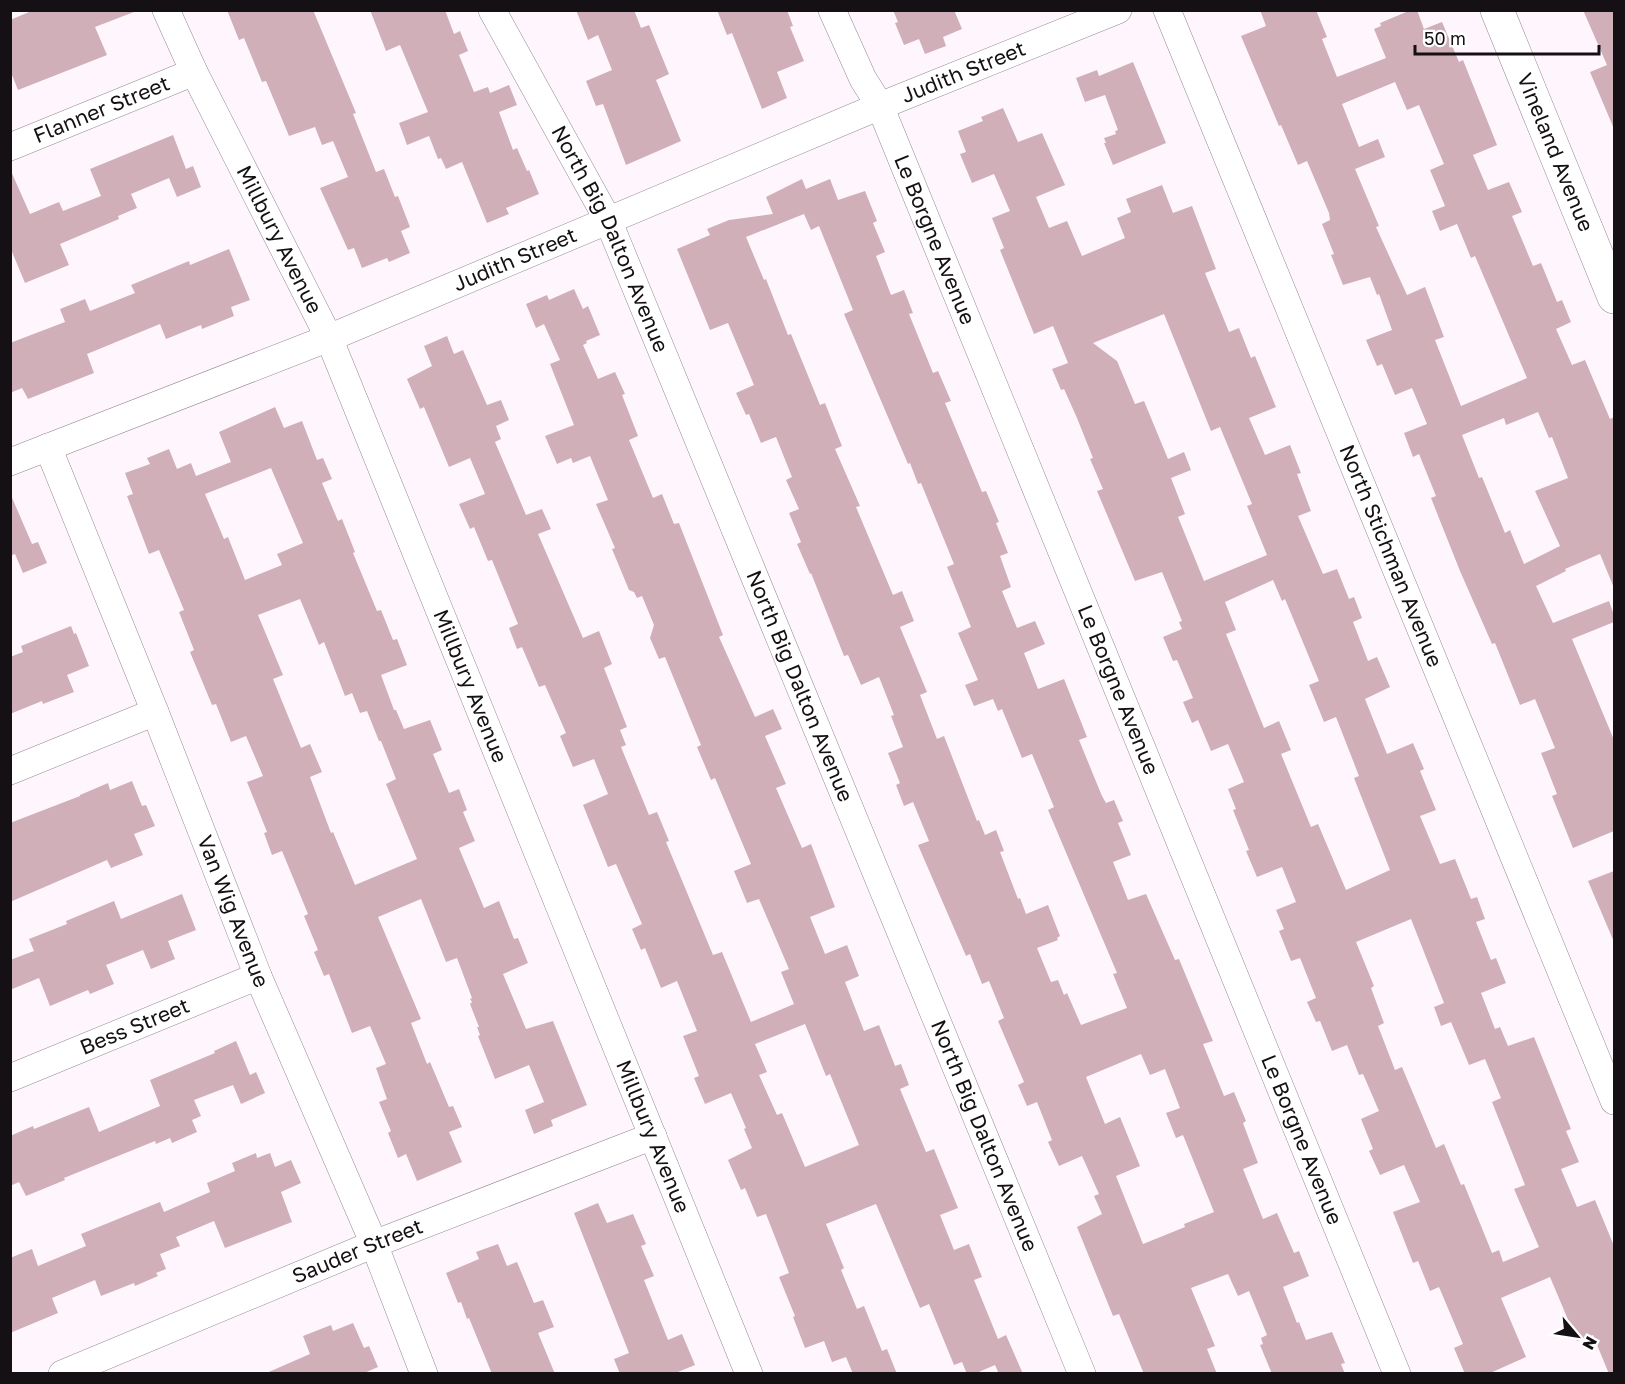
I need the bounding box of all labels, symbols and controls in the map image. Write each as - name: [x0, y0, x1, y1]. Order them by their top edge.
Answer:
- scale bar: [1415, 18, 1600, 56]
- text: 50 m: [1424, 27, 1466, 49]
- street label: Judith Street: [897, 35, 1029, 108]
- street label: Flanner Street: [29, 69, 173, 148]
- street label: Vineland Avenue: [1512, 69, 1600, 235]
- street label: North Big Dalton Avenue: [546, 121, 675, 356]
- street label: Le Borgne Avenue: [889, 151, 982, 328]
- street label: Millbury Avenue: [232, 161, 328, 318]
- street label: Judith Street: [449, 221, 580, 296]
- street label: North Stichman Avenue: [1334, 441, 1449, 671]
- street label: North Big Dalton Avenue: [741, 566, 860, 806]
- street label: Le Borgne Avenue: [1073, 601, 1165, 778]
- street label: Millbury Avenue: [428, 605, 514, 766]
- street label: Van Wig Avenue: [192, 831, 275, 991]
- street label: Bess Street: [76, 992, 193, 1060]
- street label: North Big Dalton Avenue: [926, 1016, 1044, 1255]
- street label: Le Borgne Avenue: [1256, 1051, 1349, 1228]
- street label: Millbury Avenue: [611, 1056, 696, 1217]
- street label: Sauder Street: [288, 1212, 426, 1289]
- north arrow: [1547, 1306, 1607, 1366]
- text: N: [1578, 1333, 1602, 1353]

